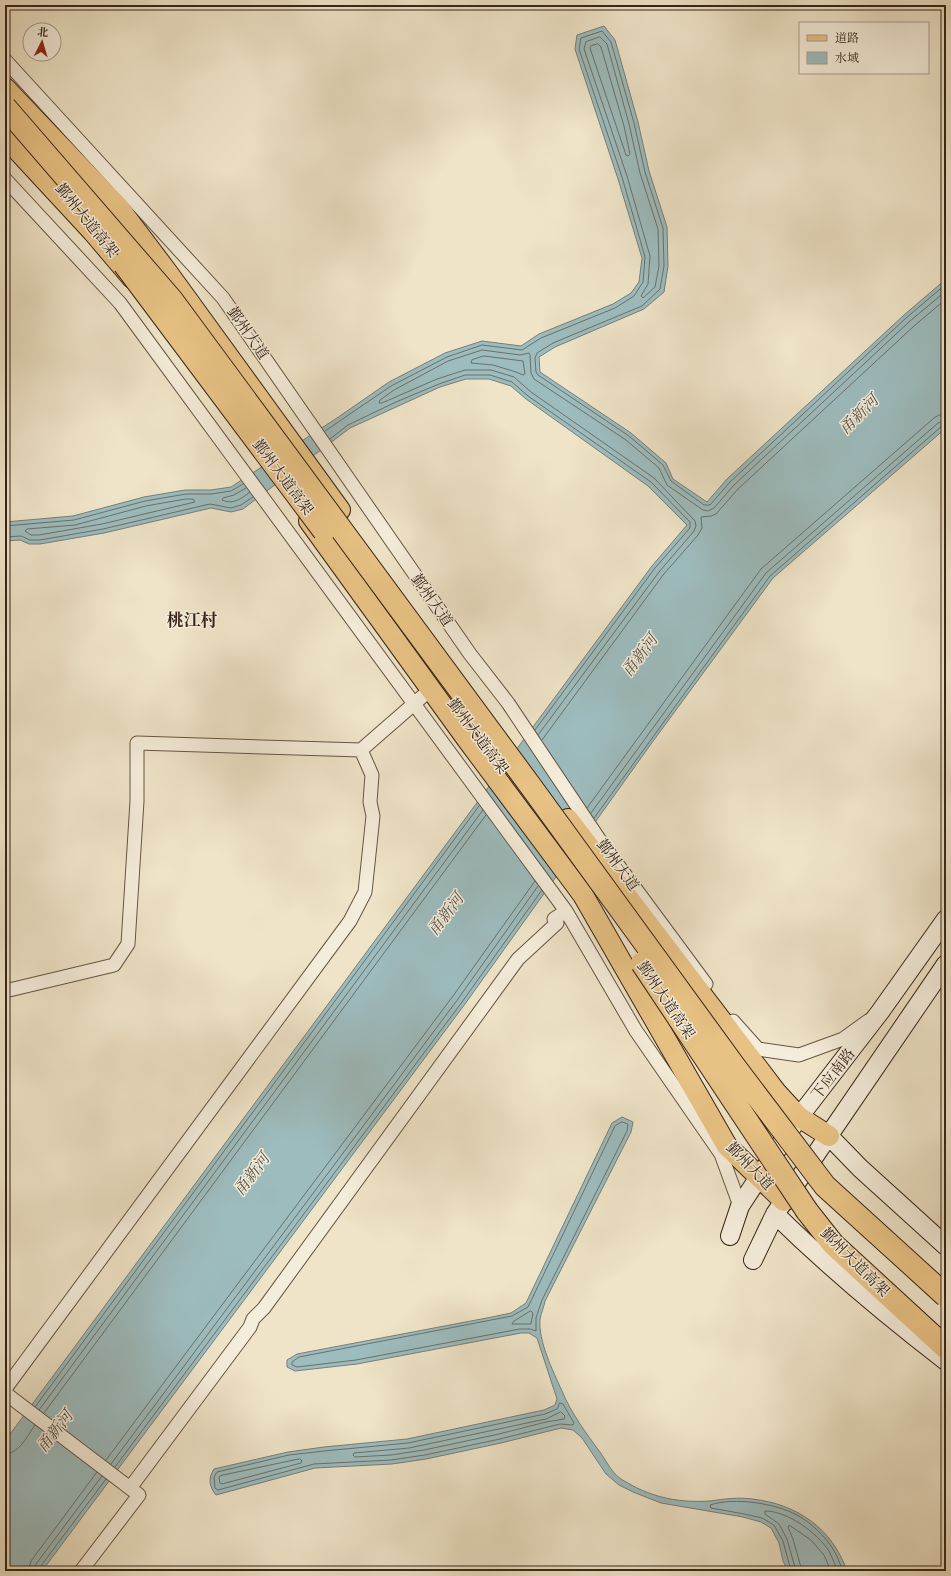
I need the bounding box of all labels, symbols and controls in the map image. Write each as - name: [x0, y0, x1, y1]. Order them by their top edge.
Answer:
- north arrow: [22, 22, 62, 62]
- legend: [799, 22, 929, 74]
- text: 北: [37, 26, 49, 40]
- text: 道路: [835, 31, 859, 46]
- text: 水域: [835, 51, 859, 66]
- street label: 鄞州大道高架: [51, 179, 122, 261]
- street label: 鄞州大道: [223, 303, 273, 363]
- water label: 甬新河: [835, 389, 885, 439]
- street label: 鄞州大道高架: [248, 436, 317, 519]
- street label: 鄞州大道: [407, 570, 457, 630]
- district label: 桃江村: [167, 610, 218, 632]
- water label: 甬新河: [617, 628, 664, 681]
- street label: 鄞州大道高架: [443, 695, 512, 778]
- street label: 鄞州大道: [592, 835, 643, 895]
- water label: 甬新河: [423, 887, 470, 940]
- street label: 鄞州大道高架: [633, 958, 699, 1043]
- street label: 下应南路: [807, 1045, 859, 1104]
- street label: 鄞州大道: [722, 1138, 777, 1195]
- water label: 甬新河: [229, 1147, 276, 1200]
- street label: 鄞州大道高架: [816, 1224, 893, 1301]
- water label: 甬新河: [32, 1404, 79, 1457]

